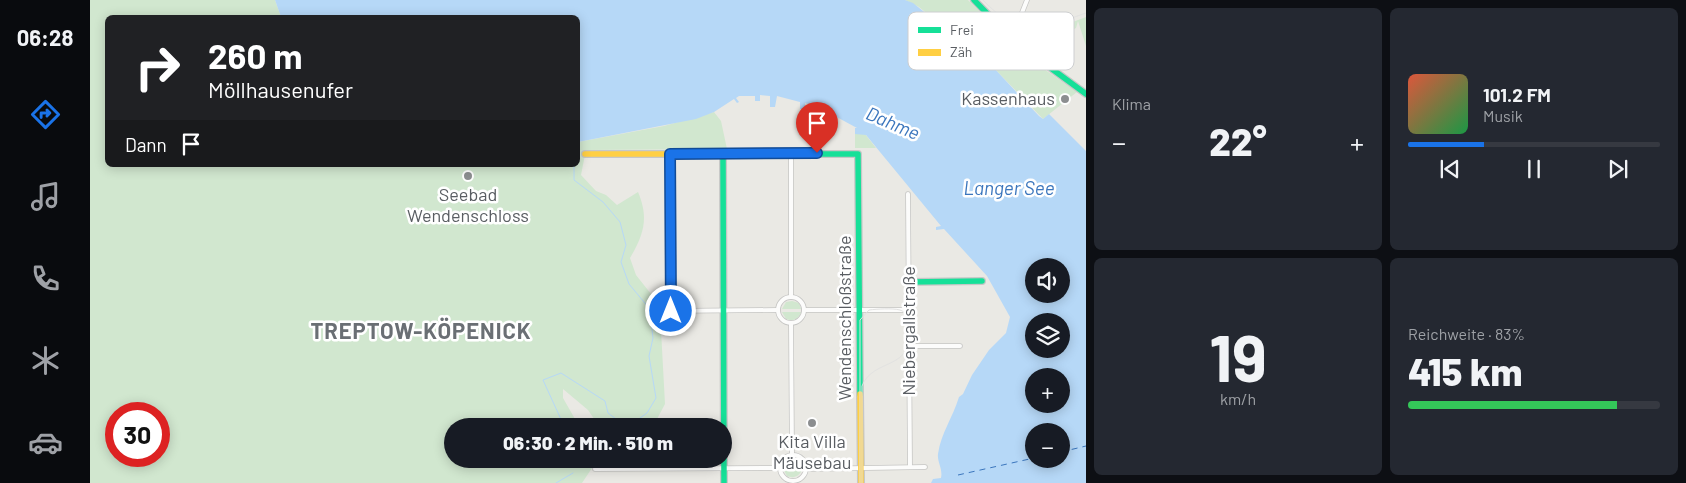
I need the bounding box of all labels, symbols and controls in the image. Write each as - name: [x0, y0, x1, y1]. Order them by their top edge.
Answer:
- legend: [908, 12, 1074, 70]
- text: Frei: [950, 21, 974, 38]
- text: 06:28: [17, 24, 73, 50]
- text: 260 m: [208, 34, 303, 76]
- icon: right: [125, 35, 190, 100]
- text: Zäh: [950, 43, 972, 60]
- text: Möllhausenufer: [208, 76, 353, 102]
- text: 101.2 FM: [1483, 83, 1551, 106]
- place label: Kassenhaus: [961, 87, 1055, 109]
- marker: Kassenhaus: [1059, 93, 1071, 105]
- text: Klima: [1112, 94, 1151, 113]
- icon: directions: [28, 97, 63, 132]
- water label: Dahme: [863, 101, 924, 144]
- pin: [796, 102, 838, 153]
- text: Musik: [1483, 106, 1523, 125]
- icon: arrive: [803, 109, 831, 137]
- text: 22°: [1209, 118, 1267, 164]
- text: −: [1112, 125, 1126, 159]
- text: +: [1350, 125, 1364, 159]
- icon: arrive: [177, 130, 205, 158]
- text: Dann: [125, 133, 167, 156]
- icon: previous: [1436, 155, 1464, 183]
- icon: pause: [1520, 155, 1548, 183]
- icon: next: [1604, 155, 1632, 183]
- marker: Seebad Wendenschloss: [462, 170, 474, 182]
- water label: Langer See: [964, 176, 1055, 199]
- icon: music: [28, 179, 63, 214]
- place label: Seebad Wendenschloss: [407, 183, 529, 226]
- street label: Wendenschloßstraße: [833, 235, 855, 401]
- map controls: [1025, 258, 1070, 468]
- button: sound: [1025, 258, 1070, 303]
- icon: phone: [28, 261, 63, 296]
- street label: Niebergallstraße: [897, 266, 919, 396]
- position arrow: [644, 284, 696, 336]
- button: layers: [1025, 313, 1070, 358]
- district label: TREPTOW-KÖPENICK: [310, 317, 532, 343]
- text: 19: [1209, 317, 1267, 395]
- text: Reichweite · 83%: [1408, 324, 1525, 343]
- icon: climate: [28, 343, 63, 378]
- text: 415 km: [1408, 348, 1523, 394]
- button: +: [1025, 368, 1070, 413]
- text: km/h: [1220, 389, 1256, 408]
- speed limit sign: 30: [105, 402, 170, 467]
- marker: Kita Villa Mäusebau: [806, 417, 818, 429]
- button: −: [1025, 423, 1070, 468]
- icon: car: [28, 425, 63, 460]
- place label: Kita Villa Mäusebau: [773, 430, 851, 473]
- text: 06:30 · 2 Min. · 510 m: [503, 431, 673, 454]

